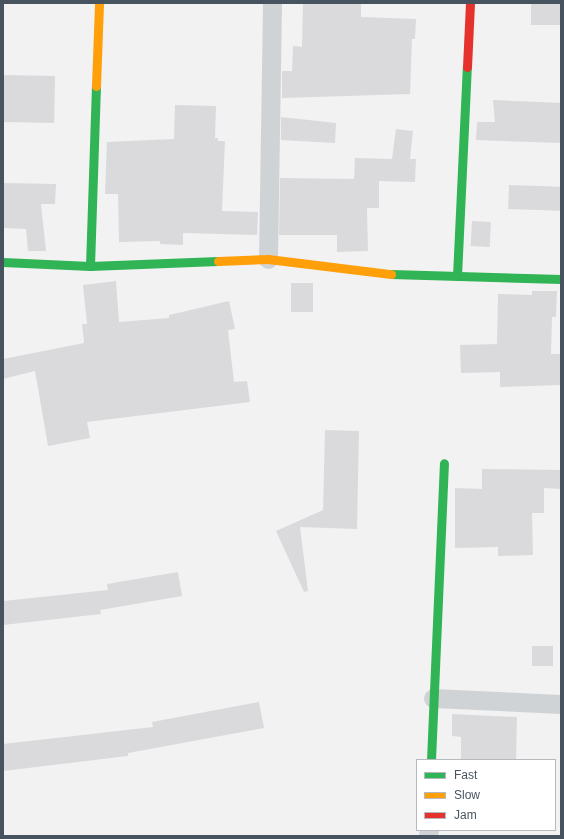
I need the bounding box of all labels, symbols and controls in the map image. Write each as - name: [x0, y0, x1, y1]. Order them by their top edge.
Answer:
- legend: [416, 759, 556, 831]
- text: Fast: [454, 768, 477, 782]
- text: Slow: [454, 788, 480, 802]
- text: Jam: [454, 808, 477, 822]

